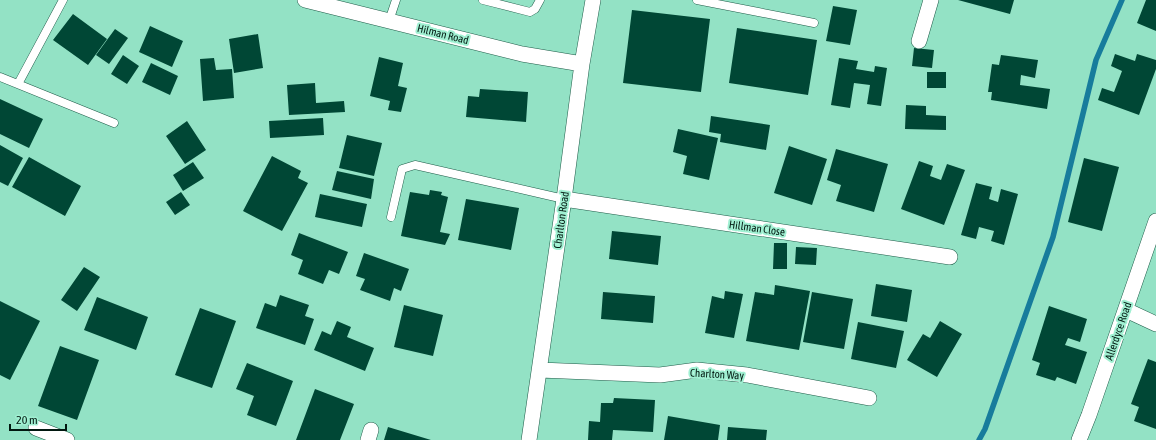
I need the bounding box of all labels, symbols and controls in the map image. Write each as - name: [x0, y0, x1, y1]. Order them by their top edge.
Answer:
- street label: Hilman Road: [416, 22, 470, 46]
- street label: Charlton Road: [551, 191, 571, 249]
- street label: Hillman Close: [728, 218, 786, 238]
- street label: Allerdyce Road: [1102, 300, 1134, 362]
- street label: Charlton Way: [690, 367, 745, 381]
- scale bar: [10, 406, 66, 432]
- text: 20 m: [16, 413, 38, 427]

